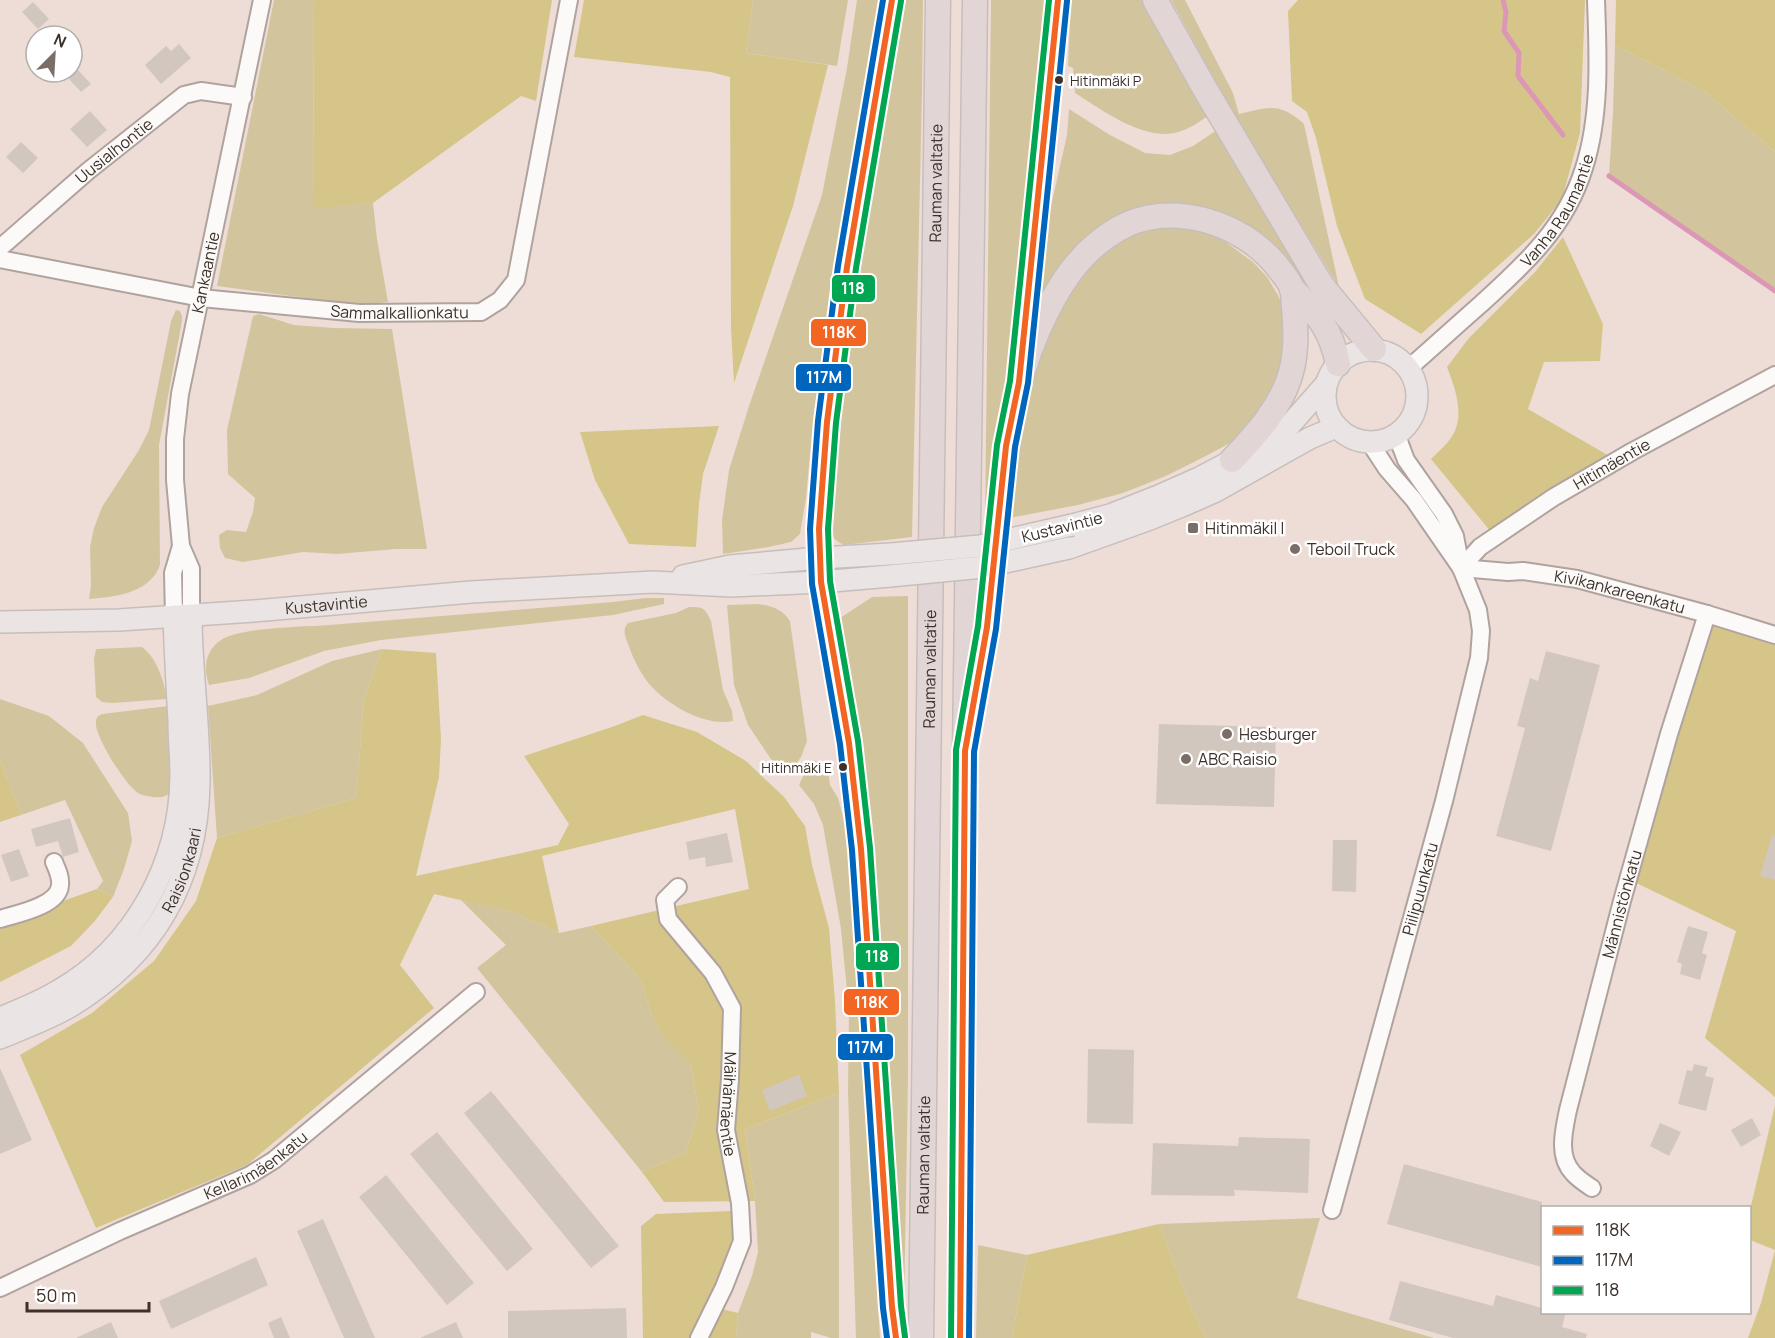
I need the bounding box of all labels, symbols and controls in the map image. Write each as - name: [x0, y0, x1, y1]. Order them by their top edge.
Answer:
- north arrow: [24, 24, 84, 84]
- text: N: [50, 28, 70, 53]
- place label: Hitinmäki P: [1070, 71, 1142, 90]
- marker: Hitinmäki P: [1053, 74, 1065, 86]
- street label: Uusialhontie: [70, 113, 157, 188]
- street label: Rauman valtatie: [924, 124, 947, 243]
- street label: Vanha Raumantie: [1515, 151, 1599, 272]
- street label: Kankaantie: [186, 230, 225, 315]
- line badge: 118: [831, 274, 876, 303]
- text: 118: [841, 277, 865, 299]
- street label: Sammalkallionkatu: [329, 299, 469, 324]
- line badge: 118K: [810, 318, 867, 347]
- text: 118K: [822, 321, 857, 343]
- line badge: 117M: [795, 363, 852, 392]
- text: 117M: [806, 366, 842, 388]
- street label: Hitimäentie: [1569, 433, 1654, 495]
- street label: Kustavintie: [1019, 506, 1105, 548]
- place label: HitinmäkiI I: [1205, 517, 1284, 539]
- marker: HitinmäkiI I: [1186, 521, 1200, 535]
- place label: Teboil Truck: [1307, 538, 1396, 560]
- marker: Teboil Truck: [1288, 542, 1302, 556]
- street label: Kivikankareenkatu: [1553, 565, 1688, 619]
- street label: Kustavintie: [284, 590, 369, 619]
- street label: Rauman valtatie: [918, 610, 941, 729]
- place label: Hesburger: [1239, 723, 1317, 745]
- marker: Hesburger: [1220, 727, 1234, 741]
- place label: ABC Raisio: [1198, 748, 1277, 770]
- marker: ABC Raisio: [1179, 752, 1193, 766]
- place label: Hitinmäki E: [761, 758, 832, 777]
- marker: Hitinmäki E: [837, 761, 849, 773]
- street label: Raisionkaari: [156, 826, 206, 917]
- street label: Piilipuunkatu: [1397, 840, 1443, 938]
- street label: Männistönkatu: [1597, 847, 1647, 961]
- line badge: 118: [855, 942, 900, 971]
- text: 118: [865, 945, 889, 967]
- line badge: 118K: [843, 988, 900, 1016]
- text: 118K: [854, 991, 889, 1013]
- line badge: 117M: [837, 1033, 894, 1061]
- text: 117M: [847, 1036, 883, 1058]
- street label: Mäihämäentie: [715, 1051, 742, 1158]
- street label: Rauman valtatie: [912, 1095, 935, 1215]
- street label: Kellarimäenkatu: [200, 1126, 312, 1205]
- legend: [1541, 1206, 1751, 1314]
- text: 118K: [1595, 1217, 1630, 1241]
- text: 117M: [1595, 1247, 1633, 1271]
- scale bar: [27, 1275, 148, 1313]
- text: 118: [1595, 1277, 1620, 1301]
- text: 50 m: [36, 1283, 76, 1307]

